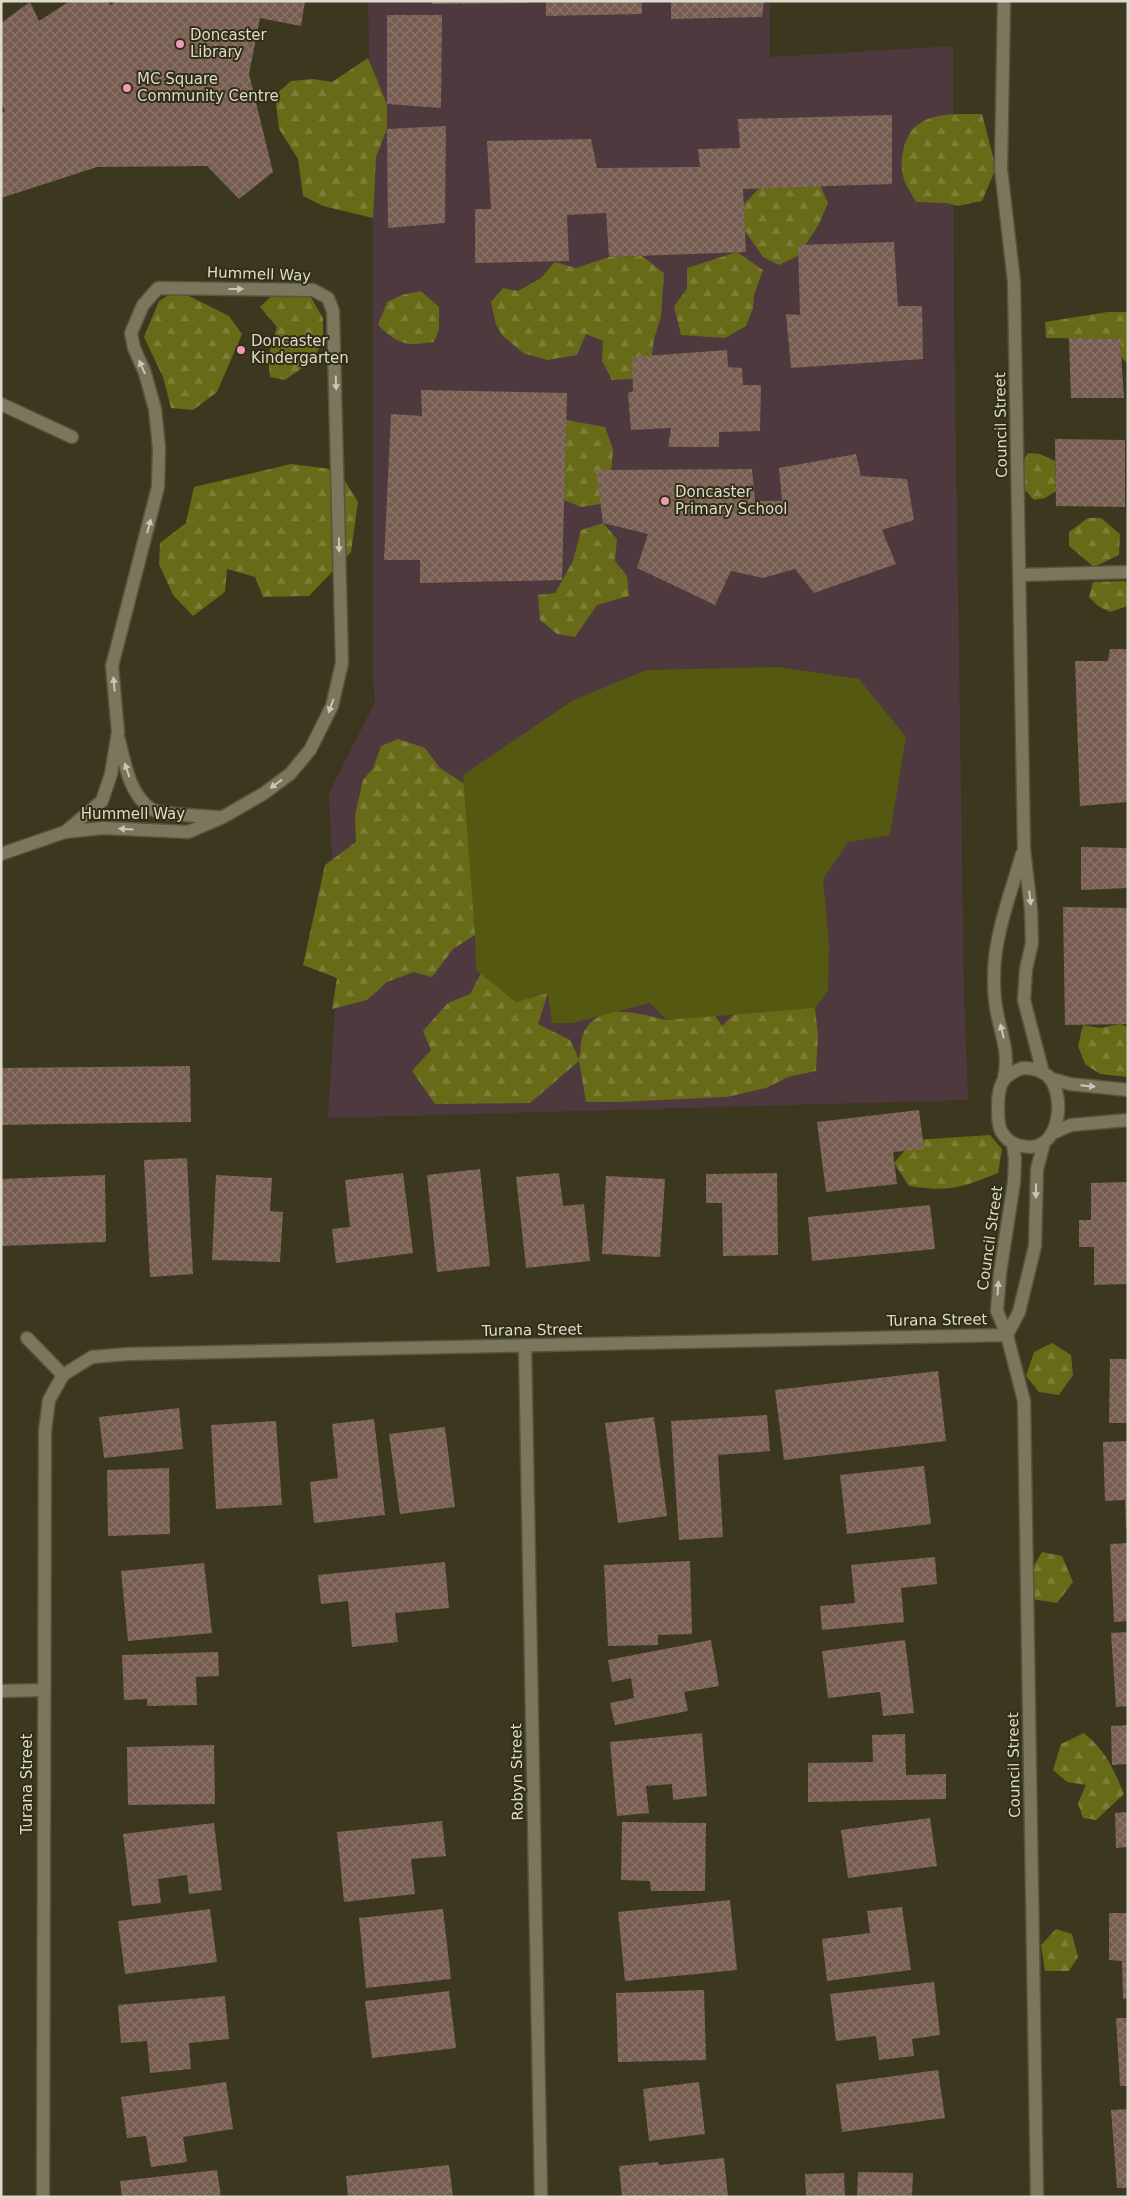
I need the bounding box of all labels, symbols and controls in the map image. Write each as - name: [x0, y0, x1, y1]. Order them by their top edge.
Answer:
- place label: Doncaster Library: [190, 26, 268, 61]
- marker: Doncaster Library: [174, 38, 186, 50]
- place label: MC Square Community Centre: [137, 70, 279, 105]
- marker: MC Square Community Centre: [121, 82, 133, 94]
- street label: Hummell Way: [207, 263, 312, 285]
- one-way arrow: [229, 285, 245, 293]
- place label: Doncaster Kindergarten: [251, 332, 349, 367]
- marker: Doncaster Kindergarten: [235, 344, 247, 356]
- one-way arrow: [138, 360, 146, 374]
- street label: Council Street: [991, 372, 1011, 478]
- one-way arrow: [332, 375, 340, 391]
- place label: Doncaster Primary School: [675, 483, 788, 518]
- marker: Doncaster Primary School: [659, 495, 671, 507]
- one-way arrow: [145, 518, 153, 534]
- one-way arrow: [336, 538, 344, 554]
- one-way arrow: [110, 675, 118, 691]
- one-way arrow: [327, 699, 334, 714]
- one-way arrow: [123, 763, 130, 778]
- one-way arrow: [270, 779, 283, 790]
- street label: Hummell Way: [81, 805, 185, 823]
- one-way arrow: [118, 825, 134, 833]
- one-way arrow: [1026, 890, 1034, 906]
- one-way arrow: [997, 1023, 1005, 1038]
- one-way arrow: [1080, 1082, 1096, 1090]
- one-way arrow: [1032, 1183, 1040, 1199]
- street label: Council Street: [974, 1184, 1006, 1292]
- one-way arrow: [995, 1280, 1003, 1296]
- street label: Turana Street: [885, 1310, 988, 1330]
- street label: Turana Street: [480, 1320, 583, 1340]
- street label: Council Street: [1004, 1712, 1024, 1818]
- street label: Robyn Street: [507, 1723, 527, 1821]
- street label: Turana Street: [18, 1733, 36, 1835]

